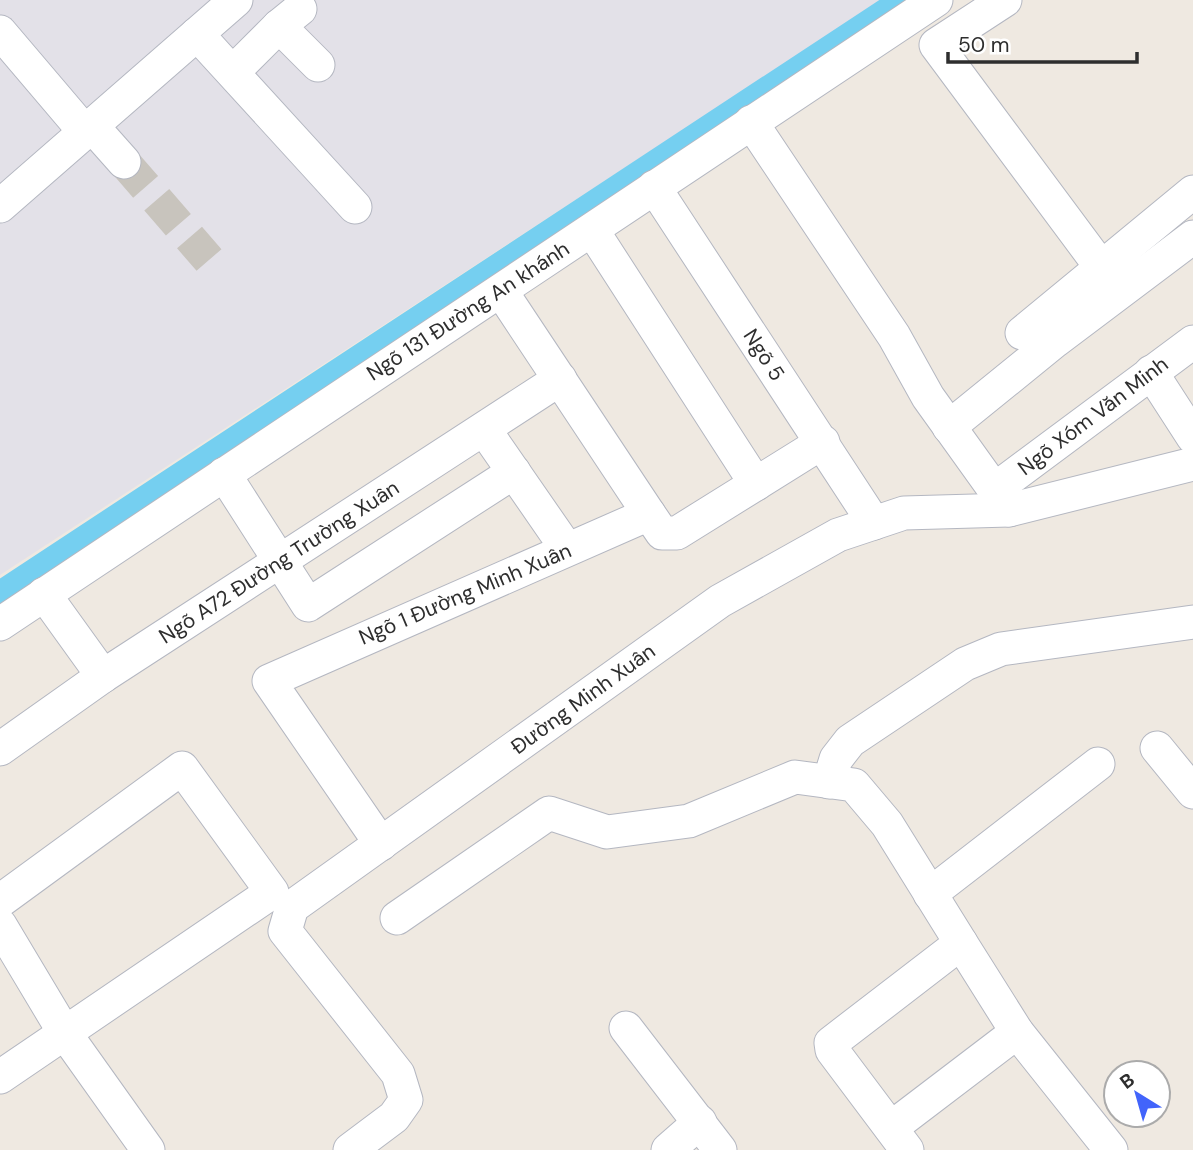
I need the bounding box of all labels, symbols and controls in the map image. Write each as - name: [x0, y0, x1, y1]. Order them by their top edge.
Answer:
- scale bar: [948, 21, 1137, 65]
- text: 50 m: [958, 31, 1009, 59]
- street label: Ngõ 131 Đường An khánh: [361, 235, 575, 387]
- street label: Ngõ 5: [737, 324, 791, 386]
- street label: Ngõ Xóm Văn Minh: [1012, 350, 1174, 482]
- street label: Ngõ A72 Đường Trường Xuân: [154, 474, 404, 650]
- street label: Ngõ 1 Đường Minh Xuân: [355, 537, 575, 651]
- street label: Đường Minh Xuân: [505, 637, 661, 761]
- north arrow: [1102, 1059, 1172, 1129]
- text: B: [1115, 1067, 1139, 1094]

